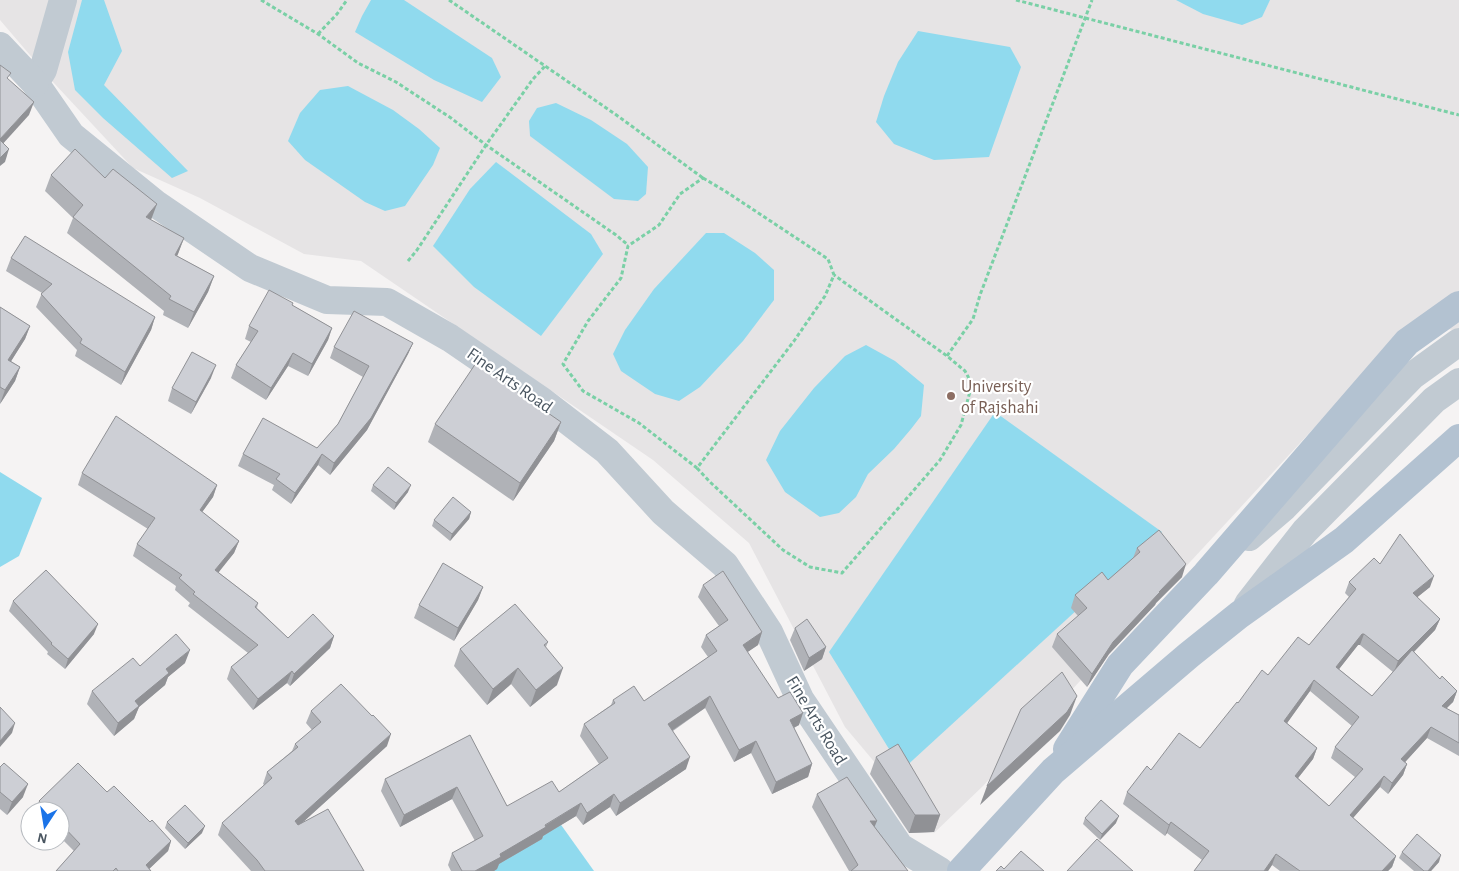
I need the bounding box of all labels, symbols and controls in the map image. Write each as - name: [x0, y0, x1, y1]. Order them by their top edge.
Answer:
- street label: Fine Arts Road: [463, 345, 556, 417]
- place label: University of Rajshahi: [961, 378, 1039, 417]
- marker: University of Rajshahi: [945, 390, 957, 402]
- street label: Fine Arts Road: [783, 673, 850, 768]
- north arrow: [20, 801, 70, 851]
- text: N: [36, 830, 49, 846]

